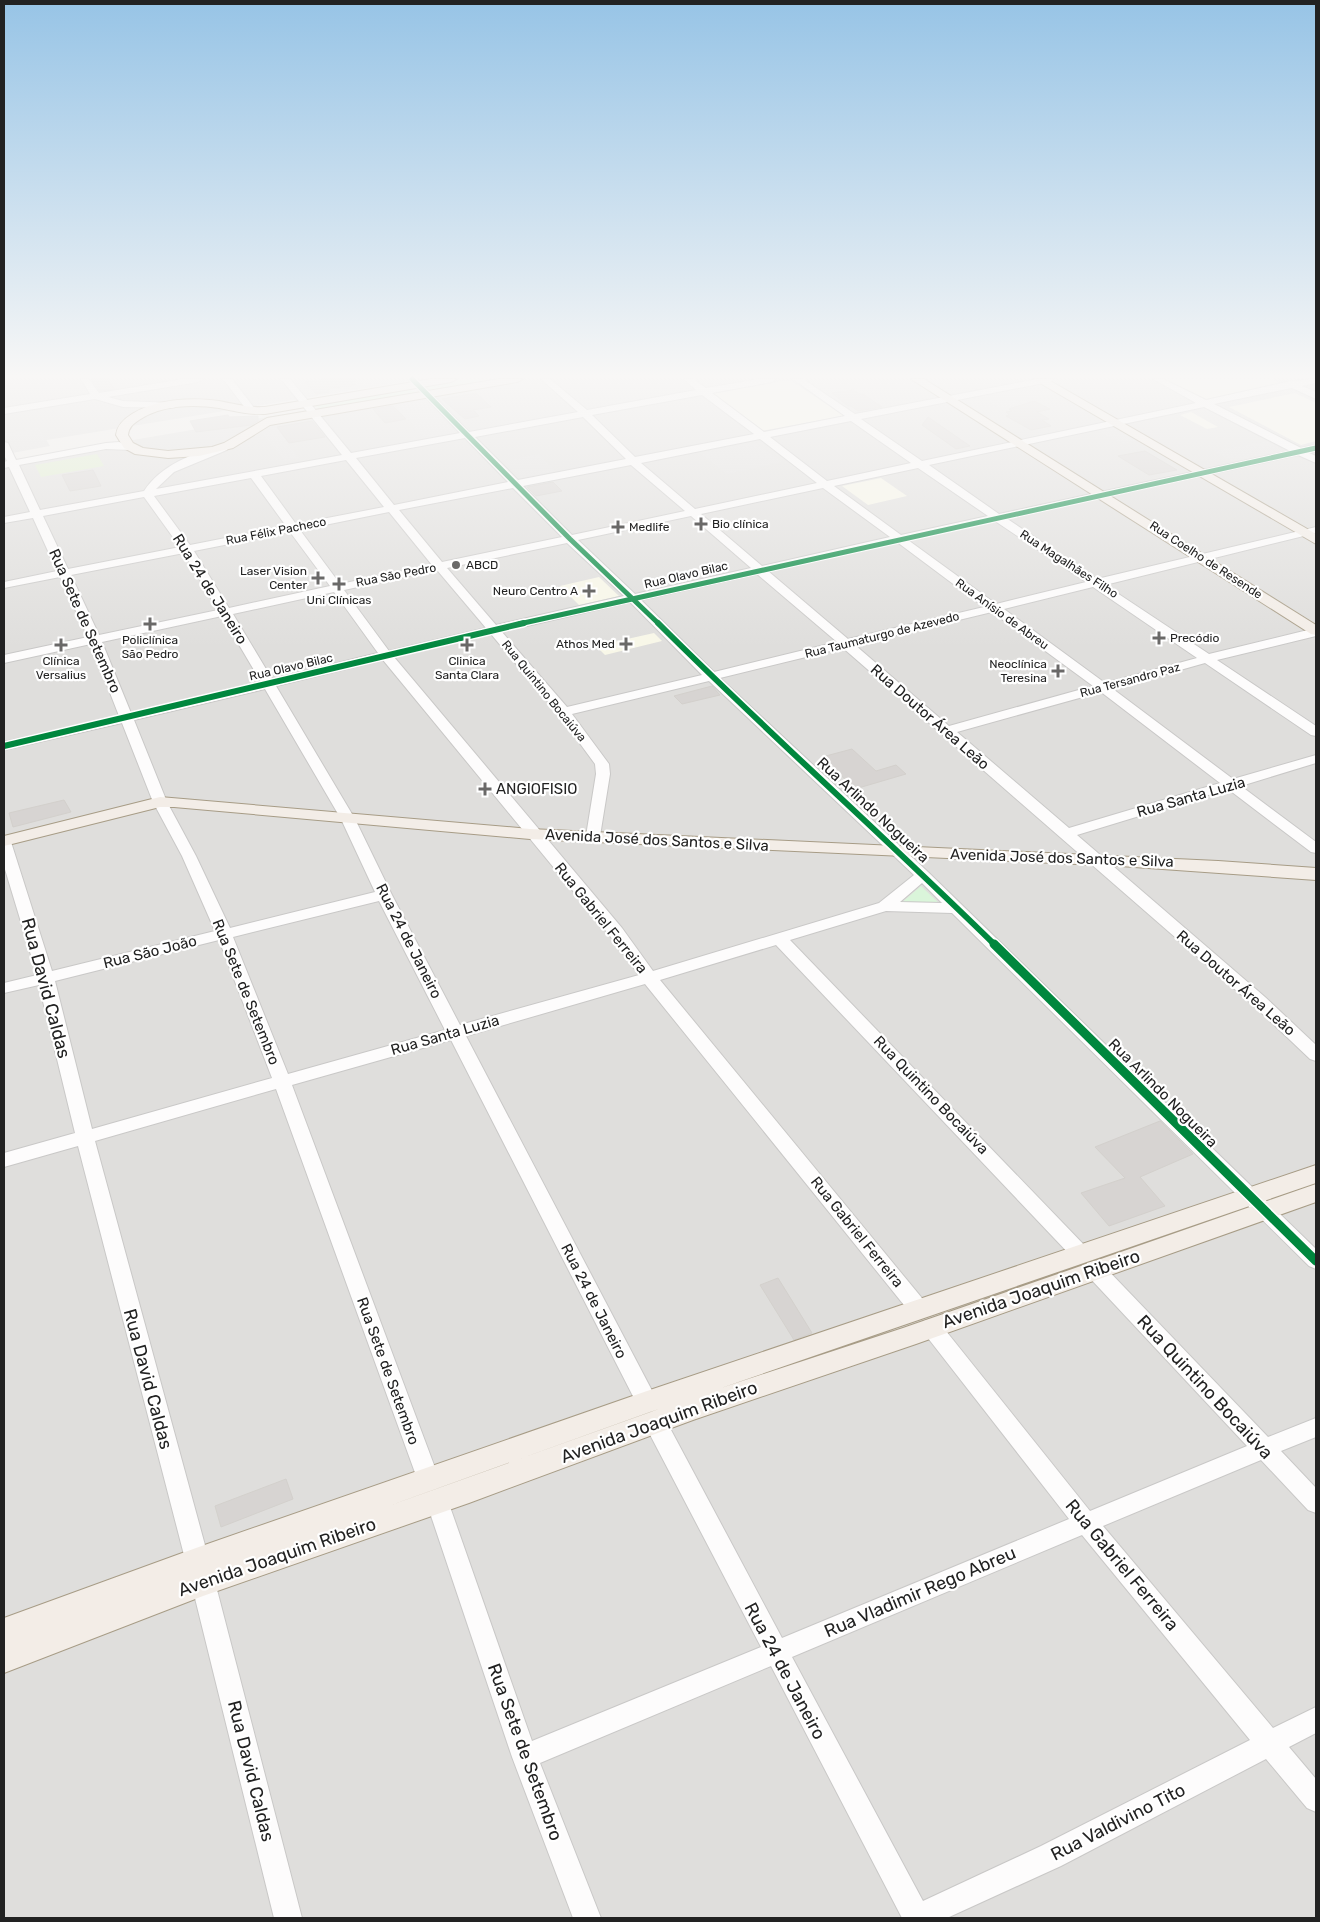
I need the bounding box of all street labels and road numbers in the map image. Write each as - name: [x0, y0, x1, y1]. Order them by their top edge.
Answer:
- street label: Rua Félix Pacheco: [225, 514, 327, 548]
- street label: Rua Coelho de Resende: [1147, 518, 1265, 602]
- street label: Rua Magalhães Filho: [1017, 527, 1121, 601]
- street label: Rua 24 de Janeiro: [169, 531, 251, 647]
- street label: Rua Sete de Setembro: [45, 546, 125, 696]
- street label: Rua Olavo Bilac: [643, 558, 730, 591]
- street label: Rua São Pedro: [355, 560, 437, 590]
- street label: Rua Anísio de Abreu: [953, 576, 1051, 652]
- street label: Rua Taumaturgo de Azevedo: [803, 609, 961, 661]
- street label: Rua Quintino Bocaiúva: [499, 638, 589, 744]
- street label: Rua Olavo Bilac: [248, 650, 335, 683]
- street label: Rua Tersandro Paz: [1078, 660, 1182, 700]
- street label: Rua Doutor Área Leão: [867, 661, 993, 773]
- street label: Rua Arlindo Nogueira: [813, 753, 933, 867]
- street label: Rua Santa Luzia: [1135, 773, 1247, 821]
- street label: Avenida José dos Santos e Silva: [545, 825, 769, 855]
- street label: Avenida José dos Santos e Silva: [950, 845, 1174, 871]
- street label: Rua Gabriel Ferreira: [551, 859, 651, 977]
- street label: Rua 24 de Janeiro: [372, 881, 446, 1001]
- street label: Rua David Caldas: [17, 915, 75, 1061]
- street label: Rua Sete de Setembro: [208, 916, 284, 1068]
- street label: Rua Doutor Área Leão: [1173, 927, 1299, 1039]
- street label: Rua São João: [101, 932, 199, 972]
- street label: Rua Santa Luzia: [389, 1011, 501, 1059]
- street label: Rua Quintino Bocaiúva: [870, 1032, 992, 1158]
- street label: Rua Arlindo Nogueira: [1105, 1035, 1221, 1151]
- street label: Rua Gabriel Ferreira: [807, 1173, 907, 1291]
- street label: Rua 24 de Janeiro: [557, 1241, 631, 1361]
- street label: Avenida Joaquim Ribeiro: [939, 1245, 1143, 1333]
- street label: Rua Sete de Setembro: [353, 1295, 423, 1447]
- street label: Rua David Caldas: [119, 1306, 177, 1452]
- street label: Rua Quintino Bocaiúva: [1132, 1310, 1278, 1464]
- street label: Avenida Joaquim Ribeiro: [558, 1376, 760, 1468]
- street label: Rua Gabriel Ferreira: [1061, 1495, 1183, 1635]
- street label: Avenida Joaquim Ribeiro: [175, 1513, 379, 1601]
- street label: Rua Vladimir Rego Abreu: [821, 1542, 1019, 1642]
- street label: Rua 24 de Janeiro: [740, 1599, 830, 1743]
- street label: Rua Sete de Setembro: [483, 1660, 567, 1844]
- street label: Rua David Caldas: [223, 1698, 279, 1844]
- street label: Rua Valdivino Tito: [1047, 1779, 1189, 1865]

